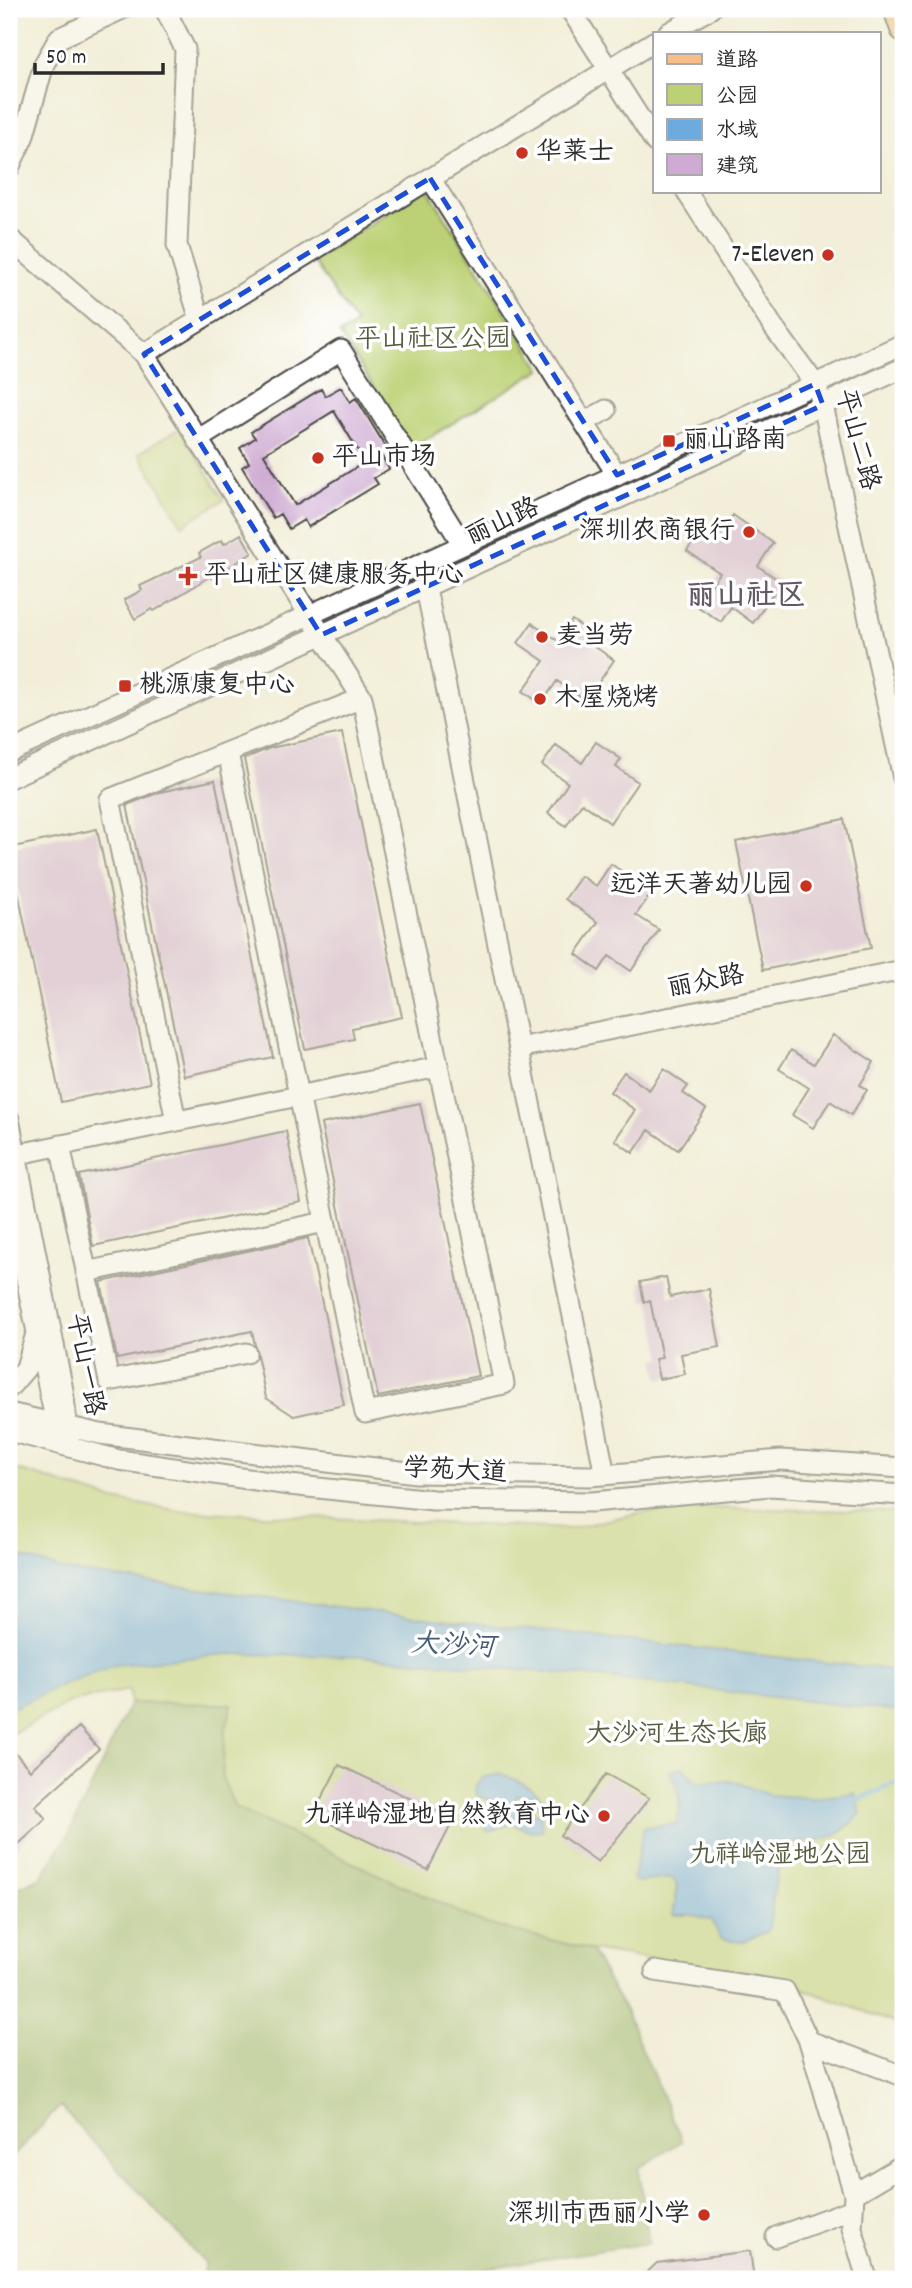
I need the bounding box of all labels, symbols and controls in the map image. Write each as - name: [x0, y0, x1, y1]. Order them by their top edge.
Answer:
- scale bar: [35, 32, 163, 76]
- legend: [653, 32, 880, 192]
- text: 50 m: [46, 44, 86, 74]
- text: 道路: [716, 47, 758, 77]
- text: 公园: [716, 83, 758, 113]
- text: 水域: [716, 117, 758, 147]
- place label: 华莱士: [536, 135, 614, 172]
- marker: 华莱士: [514, 145, 530, 161]
- text: 建筑: [716, 153, 758, 183]
- place label: 7-Eleven: [731, 237, 814, 274]
- marker: 7-Eleven: [820, 247, 836, 263]
- park label: 平山社区公园: [355, 322, 511, 359]
- street label: 平山二路: [825, 385, 887, 495]
- place label: 丽山路南: [683, 423, 787, 460]
- marker: 丽山路南: [661, 433, 677, 449]
- place label: 平山市场: [332, 440, 436, 477]
- marker: 平山市场: [310, 450, 326, 466]
- street label: 丽山路: [460, 490, 546, 556]
- place label: 深圳农商银行: [579, 514, 735, 551]
- marker: 深圳农商银行: [741, 524, 757, 540]
- place label: 平山社区健康服务中心: [204, 558, 464, 595]
- marker: 平山社区健康服务中心: [178, 566, 198, 586]
- district label: 丽山社区: [686, 577, 806, 620]
- place label: 麦当劳: [556, 619, 634, 656]
- marker: 麦当劳: [534, 629, 550, 645]
- place label: 桃源康复中心: [139, 668, 295, 705]
- marker: 桃源康复中心: [117, 678, 133, 694]
- place label: 木屋烧烤: [554, 681, 658, 718]
- marker: 木屋烧烤: [532, 691, 548, 707]
- place label: 远洋天著幼儿园: [610, 868, 792, 905]
- marker: 远洋天著幼儿园: [798, 878, 814, 894]
- street label: 丽众路: [664, 957, 748, 1009]
- street label: 平山一路: [56, 1310, 112, 1420]
- street label: 学苑大道: [402, 1451, 508, 1493]
- water label: 大沙河: [410, 1626, 500, 1670]
- park label: 大沙河生态长廊: [586, 1717, 768, 1754]
- place label: 九祥岭湿地自然教育中心: [304, 1798, 590, 1835]
- marker: 九祥岭湿地自然教育中心: [596, 1808, 612, 1824]
- park label: 九祥岭湿地公园: [689, 1838, 871, 1875]
- place label: 深圳市西丽小学: [508, 2197, 690, 2234]
- marker: 深圳市西丽小学: [696, 2207, 712, 2223]

